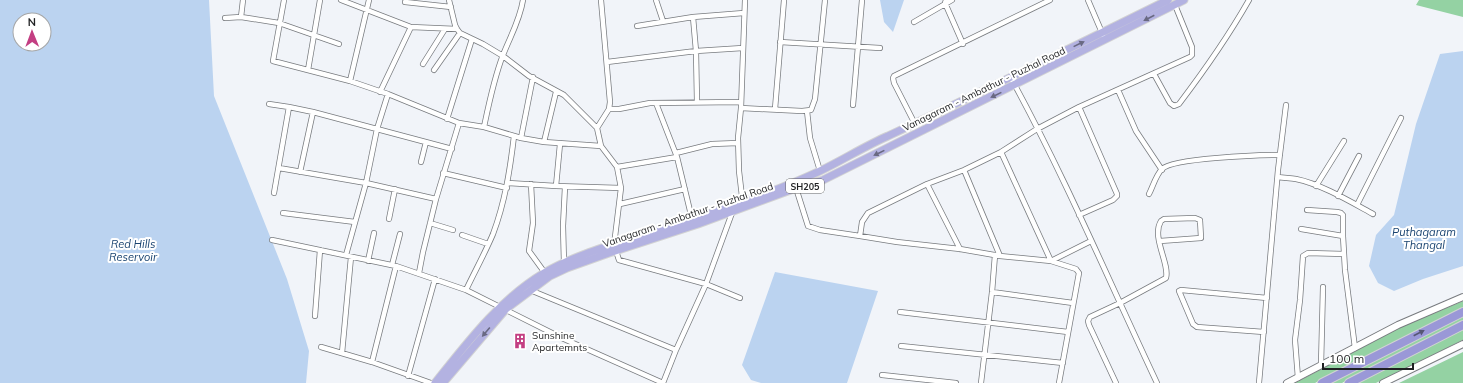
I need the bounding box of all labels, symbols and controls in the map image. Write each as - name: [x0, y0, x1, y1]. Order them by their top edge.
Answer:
- north arrow: [12, 12, 52, 52]
- text: N: [28, 15, 36, 29]
- one-way arrow: [1144, 15, 1155, 21]
- one-way arrow: [1073, 41, 1085, 47]
- street label: Vanagaram - Ambathur - Puzhal Road: [901, 44, 1067, 134]
- one-way arrow: [990, 92, 1001, 98]
- one-way arrow: [873, 149, 885, 156]
- road number: SH205: [786, 179, 824, 193]
- street label: Vanagaram - Ambathur - Puzhal Road: [601, 180, 775, 250]
- water label: Puthagaram Thangal: [1392, 225, 1456, 252]
- water label: Red Hills Reservoir: [109, 237, 158, 264]
- one-way arrow: [481, 327, 490, 338]
- place label: Sunshine Apartemnts: [532, 329, 587, 354]
- one-way arrow: [1413, 330, 1425, 336]
- building icon: Sunshine Apartemnts: [511, 332, 529, 350]
- scale bar: [1323, 345, 1413, 371]
- text: 100 m: [1329, 351, 1364, 366]

